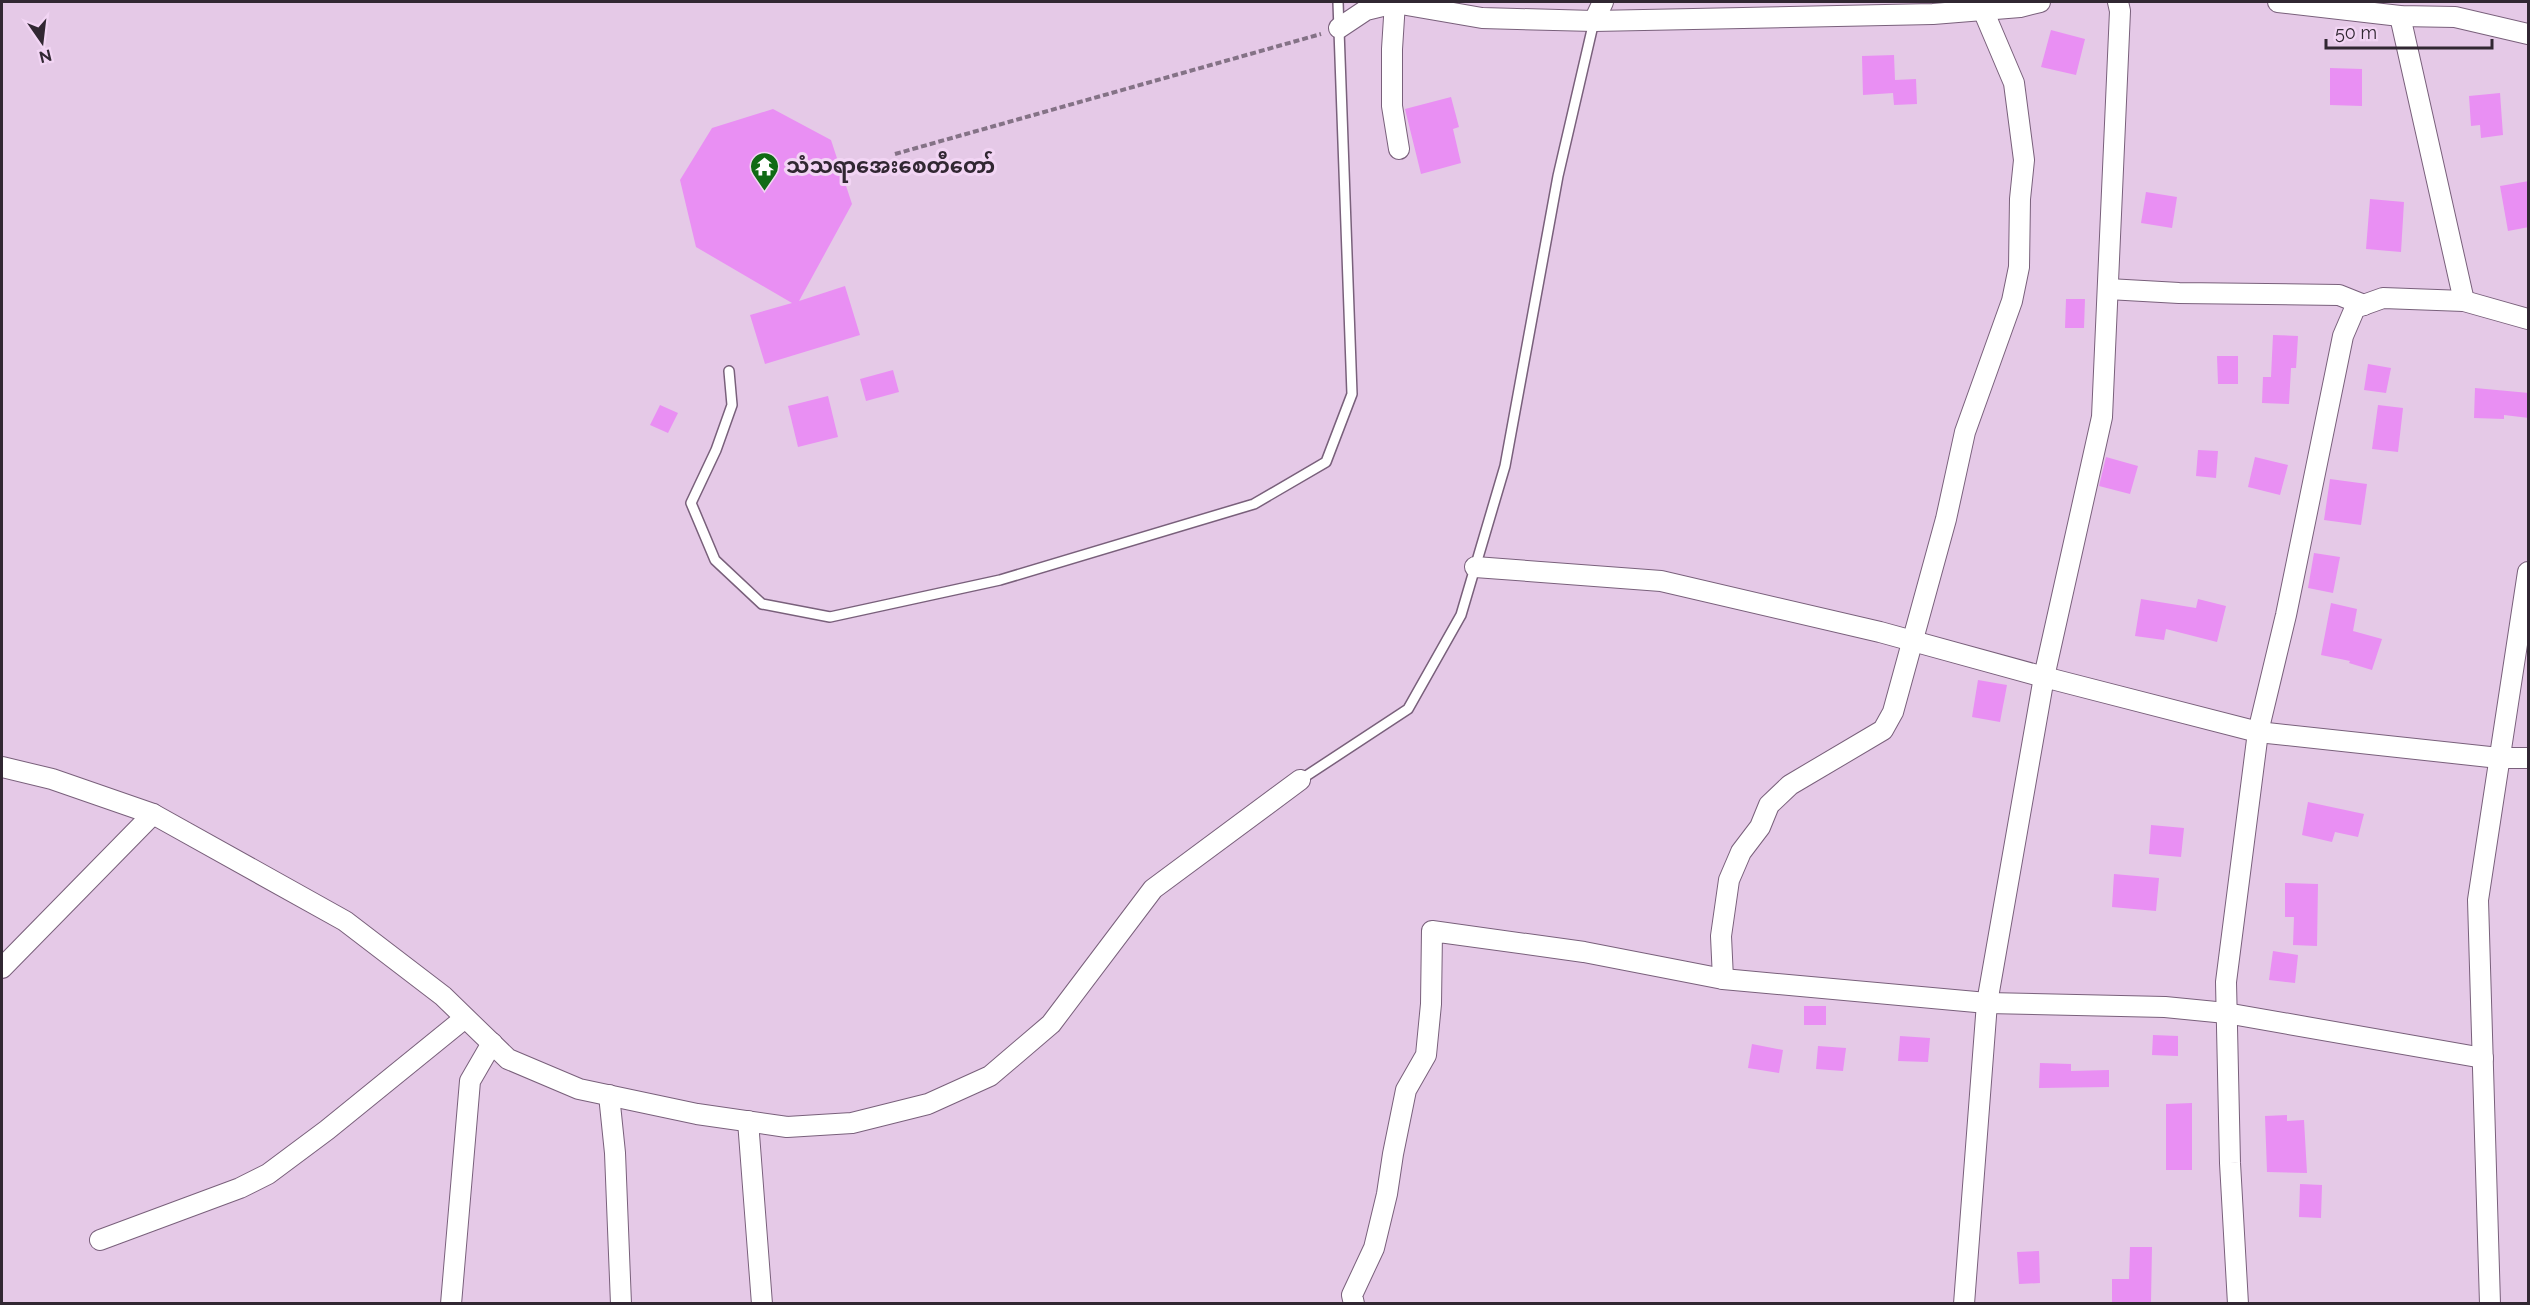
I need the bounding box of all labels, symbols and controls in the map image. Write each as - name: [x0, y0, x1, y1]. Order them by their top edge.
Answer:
- north arrow: [12, 12, 72, 72]
- scale bar: [2326, 12, 2492, 50]
- text: 50 m: [2335, 22, 2377, 43]
- text: N: [37, 45, 54, 67]
- temple icon: သံသရာအေးစေတီတော်: [749, 150, 781, 192]
- place label: သံသရာအေးစေတီတော်: [786, 150, 995, 183]

